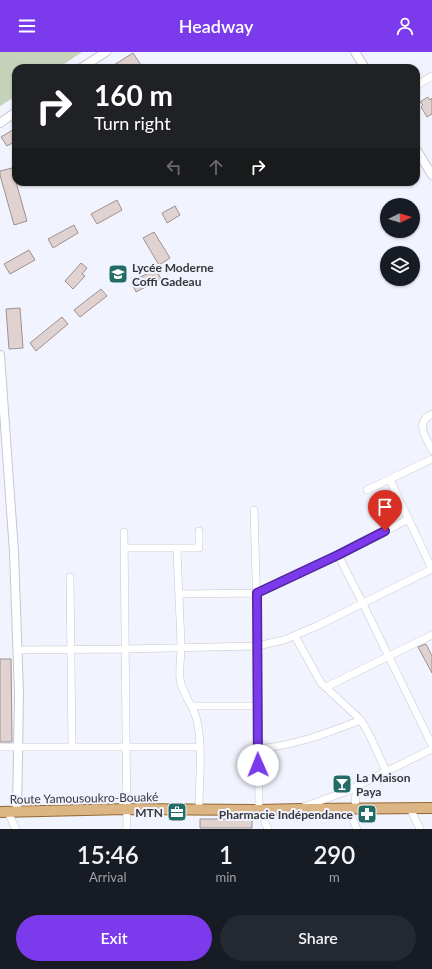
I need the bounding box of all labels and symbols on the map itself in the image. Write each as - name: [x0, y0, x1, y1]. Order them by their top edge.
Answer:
- north arrow: [380, 198, 420, 238]
- place label: Lycée Moderne Coffi Gadeau: [132, 260, 214, 289]
- school or university icon: Lycée Moderne Coffi Gadeau: [107, 263, 129, 285]
- pin: [368, 490, 402, 531]
- position arrow: [237, 744, 279, 786]
- place label: La Maison Paya: [356, 770, 411, 799]
- bar icon: La Maison Paya: [331, 773, 353, 795]
- street label: Route Yamousoukro-Bouaké: [10, 789, 158, 807]
- office icon: MTN: [166, 801, 188, 823]
- pharmacy icon: Pharmacie Indépendance: [356, 803, 378, 825]
- place label: MTN: [135, 805, 163, 820]
- place label: Pharmacie Indépendance: [219, 807, 354, 822]

